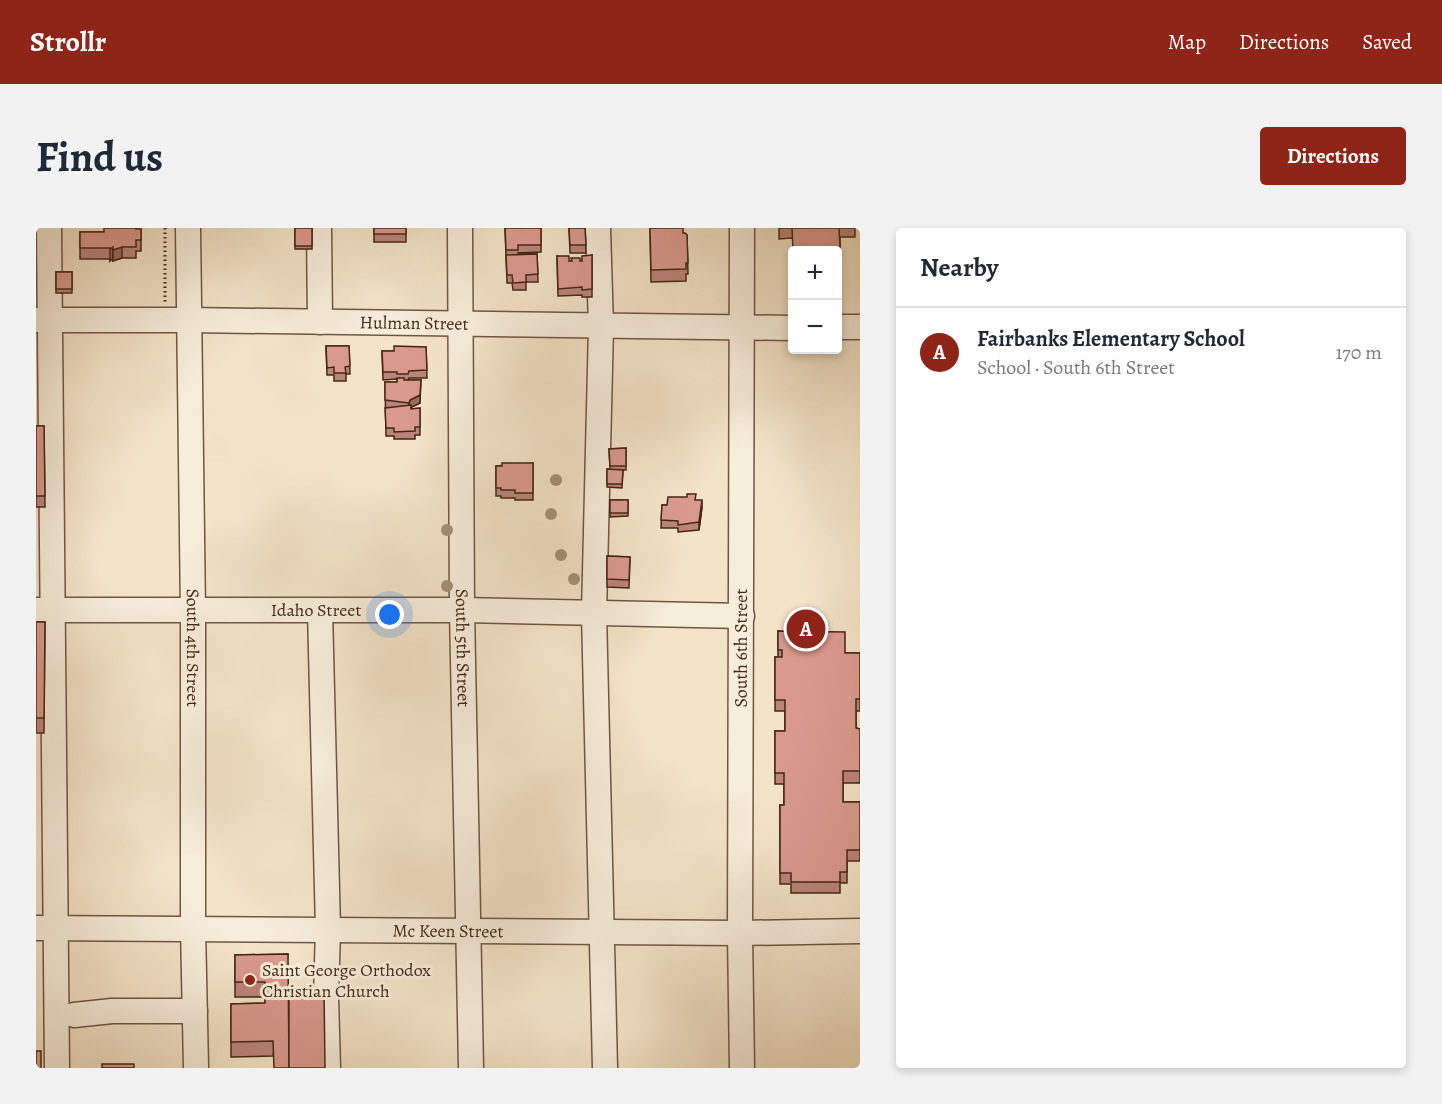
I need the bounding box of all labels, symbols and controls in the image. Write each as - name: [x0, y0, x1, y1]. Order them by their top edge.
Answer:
- text: Strollr: [30, 23, 106, 61]
- text: Map: [1168, 28, 1206, 56]
- text: Directions: [1239, 28, 1329, 56]
- text: Saved: [1362, 28, 1412, 56]
- button: Directions: [1260, 127, 1406, 185]
- text: Find us: [36, 128, 163, 185]
- map controls: [788, 246, 842, 354]
- button: +: [788, 246, 842, 300]
- text: Nearby: [920, 250, 999, 285]
- button: −: [788, 300, 842, 354]
- street label: Hulman Street: [359, 310, 469, 336]
- text: Fairbanks Elementary School: [977, 324, 1245, 354]
- text: A: [933, 339, 946, 366]
- text: 170 m: [1336, 339, 1382, 366]
- text: School · South 6th Street: [977, 354, 1175, 381]
- street label: South 4th Street: [181, 588, 205, 707]
- street label: South 6th Street: [729, 588, 753, 707]
- street label: South 5th Street: [450, 589, 476, 707]
- street label: Idaho Street: [271, 598, 361, 622]
- your location: [375, 600, 404, 629]
- pin: A: [786, 606, 826, 652]
- street label: Mc Keen Street: [392, 919, 504, 943]
- place label: Saint George Orthodox Christian Church: [262, 958, 431, 1003]
- marker: Saint George Orthodox Christian Church: [243, 973, 257, 987]

